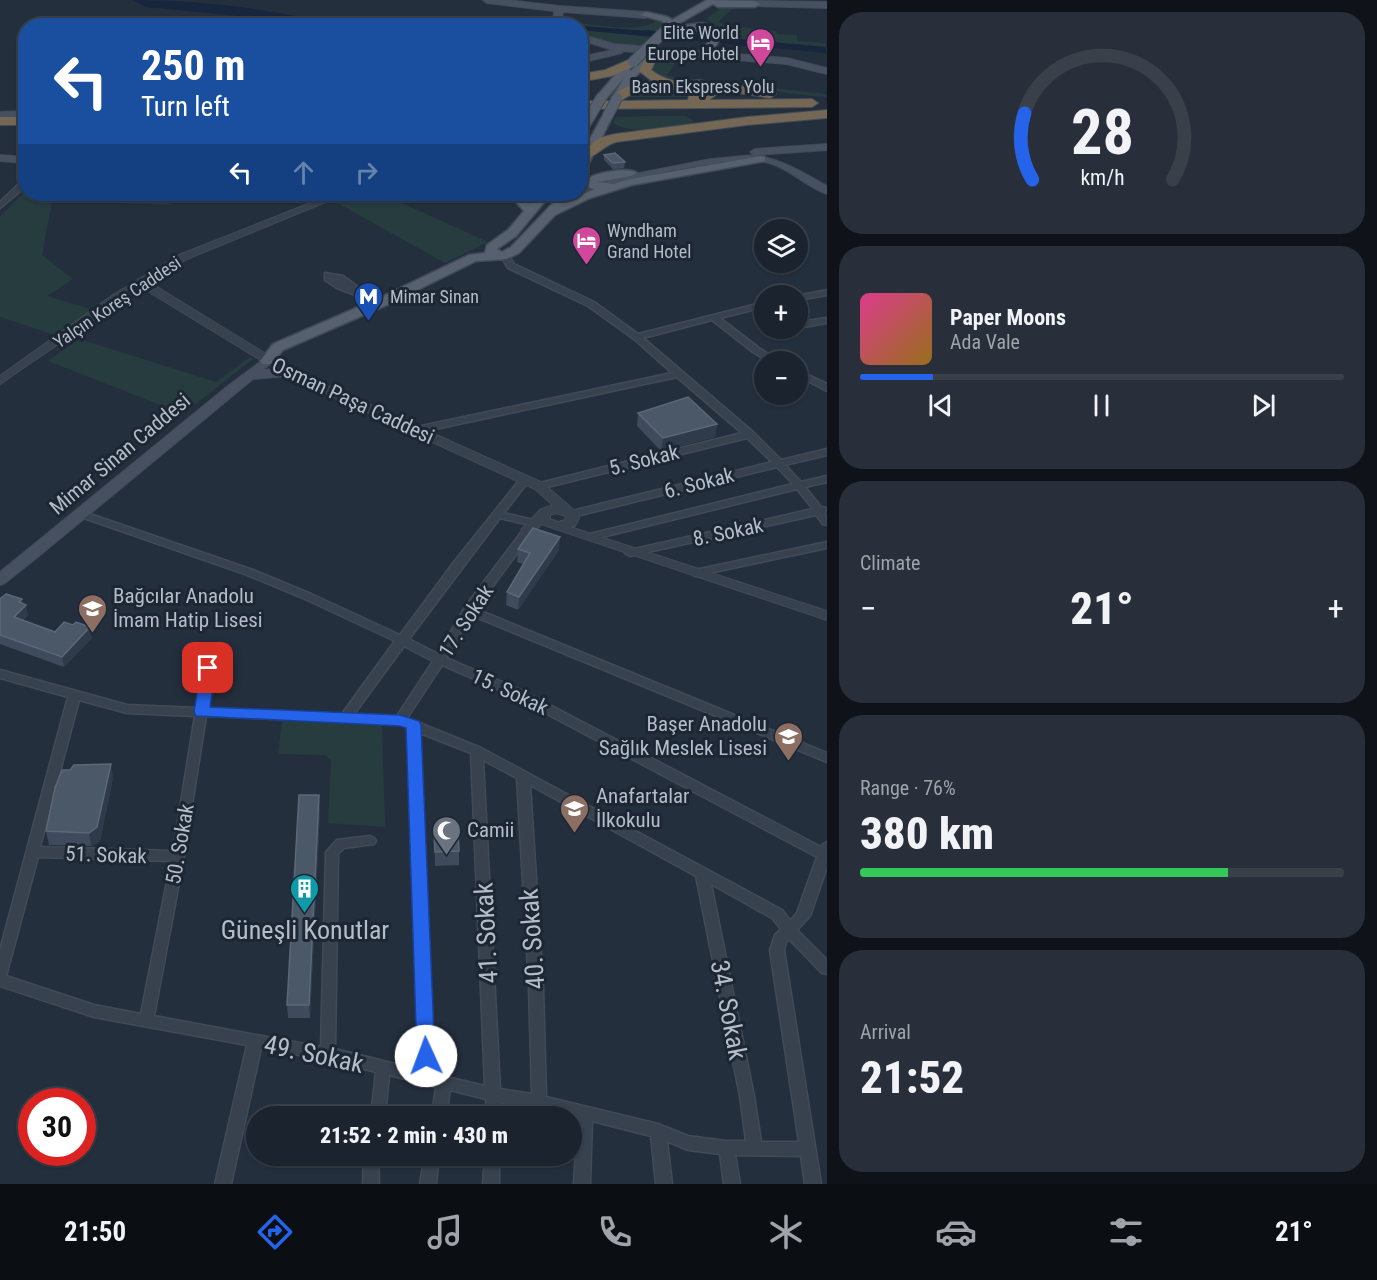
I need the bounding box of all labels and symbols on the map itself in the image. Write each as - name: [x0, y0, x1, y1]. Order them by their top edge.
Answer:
- place label: Elite World Europe Hotel: [648, 22, 739, 64]
- hotel icon: Elite World Europe Hotel: [744, 26, 776, 68]
- street label: Basın Ekspress Yolu: [632, 76, 774, 97]
- place label: Wyndham Grand Hotel: [607, 220, 691, 262]
- hotel icon: Wyndham Grand Hotel: [570, 224, 602, 266]
- street label: Yalçın Koreş Caddesi: [49, 252, 185, 352]
- metro station icon: Mimar Sinan: [353, 280, 385, 322]
- place label: Mimar Sinan: [390, 286, 479, 307]
- street label: Osman Paşa Caddesi: [268, 353, 438, 449]
- street label: Mimar Sinan Caddesi: [45, 388, 195, 520]
- street label: 5. Sokak: [607, 440, 682, 480]
- street label: 6. Sokak: [662, 463, 737, 503]
- street label: 8. Sokak: [691, 513, 766, 551]
- street label: 17. Sokak: [434, 580, 499, 662]
- place label: Bağcılar Anadolu İmam Hatip Lisesi: [113, 584, 263, 632]
- school or university icon: Bağcılar Anadolu İmam Hatip Lisesi: [76, 592, 108, 634]
- pin: [182, 642, 233, 693]
- street label: 15. Sokak: [468, 664, 552, 720]
- place label: Başer Anadolu Sağlık Meslek Lisesi: [599, 712, 767, 760]
- school or university icon: Başer Anadolu Sağlık Meslek Lisesi: [772, 720, 804, 762]
- place label: Anafartalar İlkokulu: [596, 784, 690, 832]
- school or university icon: Anafartalar İlkokulu: [559, 792, 591, 834]
- street label: 50. Sokak: [161, 801, 199, 886]
- mosque icon: Camii: [430, 814, 462, 856]
- place label: Camii: [467, 818, 514, 842]
- street label: 51. Sokak: [65, 842, 148, 868]
- building icon: Güneşli Konutlar: [289, 872, 321, 914]
- street label: 41. Sokak: [468, 882, 504, 984]
- street label: 40. Sokak: [513, 887, 550, 990]
- place label: Güneşli Konutlar: [221, 915, 389, 945]
- street label: 34. Sokak: [705, 958, 753, 1063]
- position arrow: [394, 1024, 458, 1088]
- street label: 49. Sokak: [262, 1029, 367, 1079]
- speed limit sign: 30: [18, 1088, 96, 1166]

